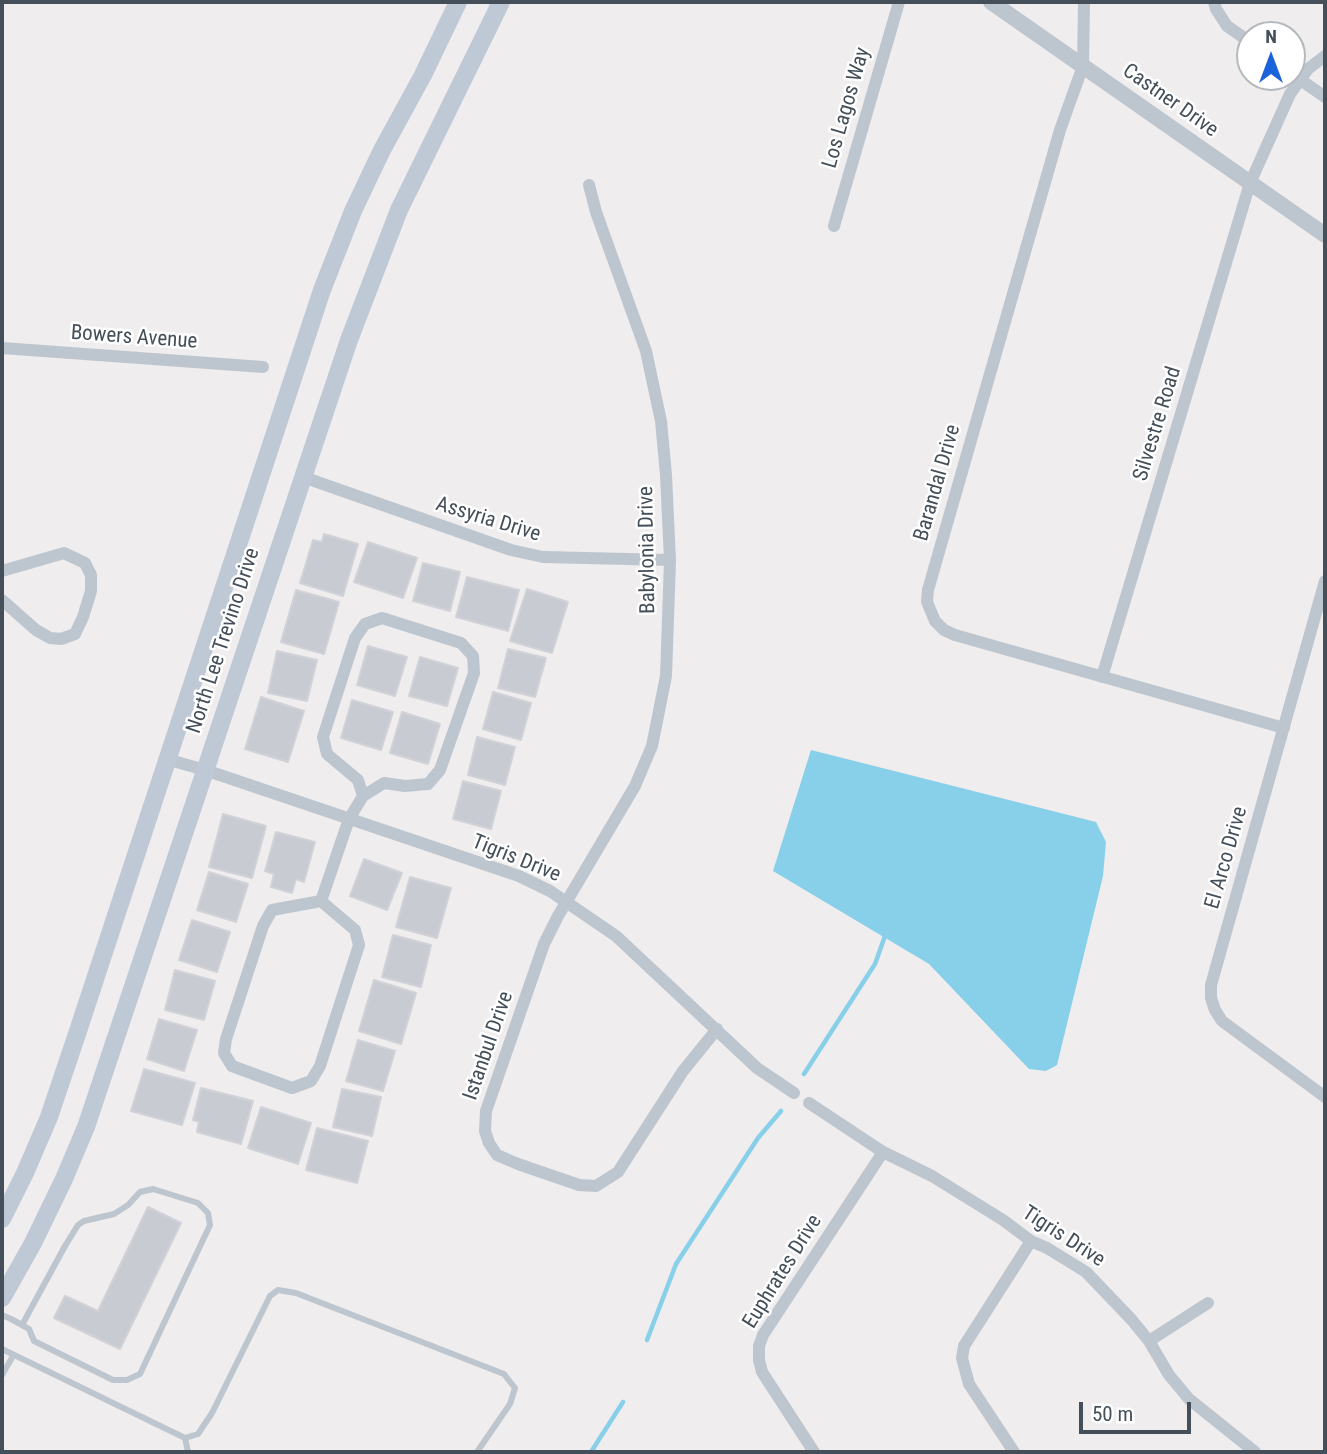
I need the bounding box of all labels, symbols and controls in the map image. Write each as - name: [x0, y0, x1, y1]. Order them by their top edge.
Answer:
- north arrow: [1236, 21, 1306, 91]
- text: N: [1265, 25, 1277, 48]
- street label: Los Lagos Way: [818, 45, 876, 171]
- street label: Castner Drive: [1117, 59, 1223, 143]
- street label: Bowers Avenue: [70, 321, 198, 355]
- street label: Silvestre Road: [1129, 364, 1187, 484]
- street label: Barandal Drive: [909, 422, 967, 544]
- street label: Babylonia Drive: [634, 486, 662, 614]
- street label: Assyria Drive: [433, 492, 543, 548]
- street label: North Lee Trevino Drive: [182, 545, 266, 737]
- street label: El Arco Drive: [1200, 804, 1254, 912]
- street label: Tigris Drive: [468, 830, 564, 888]
- street label: Istanbul Drive: [459, 988, 519, 1104]
- street label: Tigris Drive: [1017, 1201, 1109, 1273]
- street label: Euphrates Drive: [738, 1210, 828, 1334]
- scale bar: [1082, 1388, 1194, 1432]
- text: 50 m: [1092, 1402, 1133, 1426]

